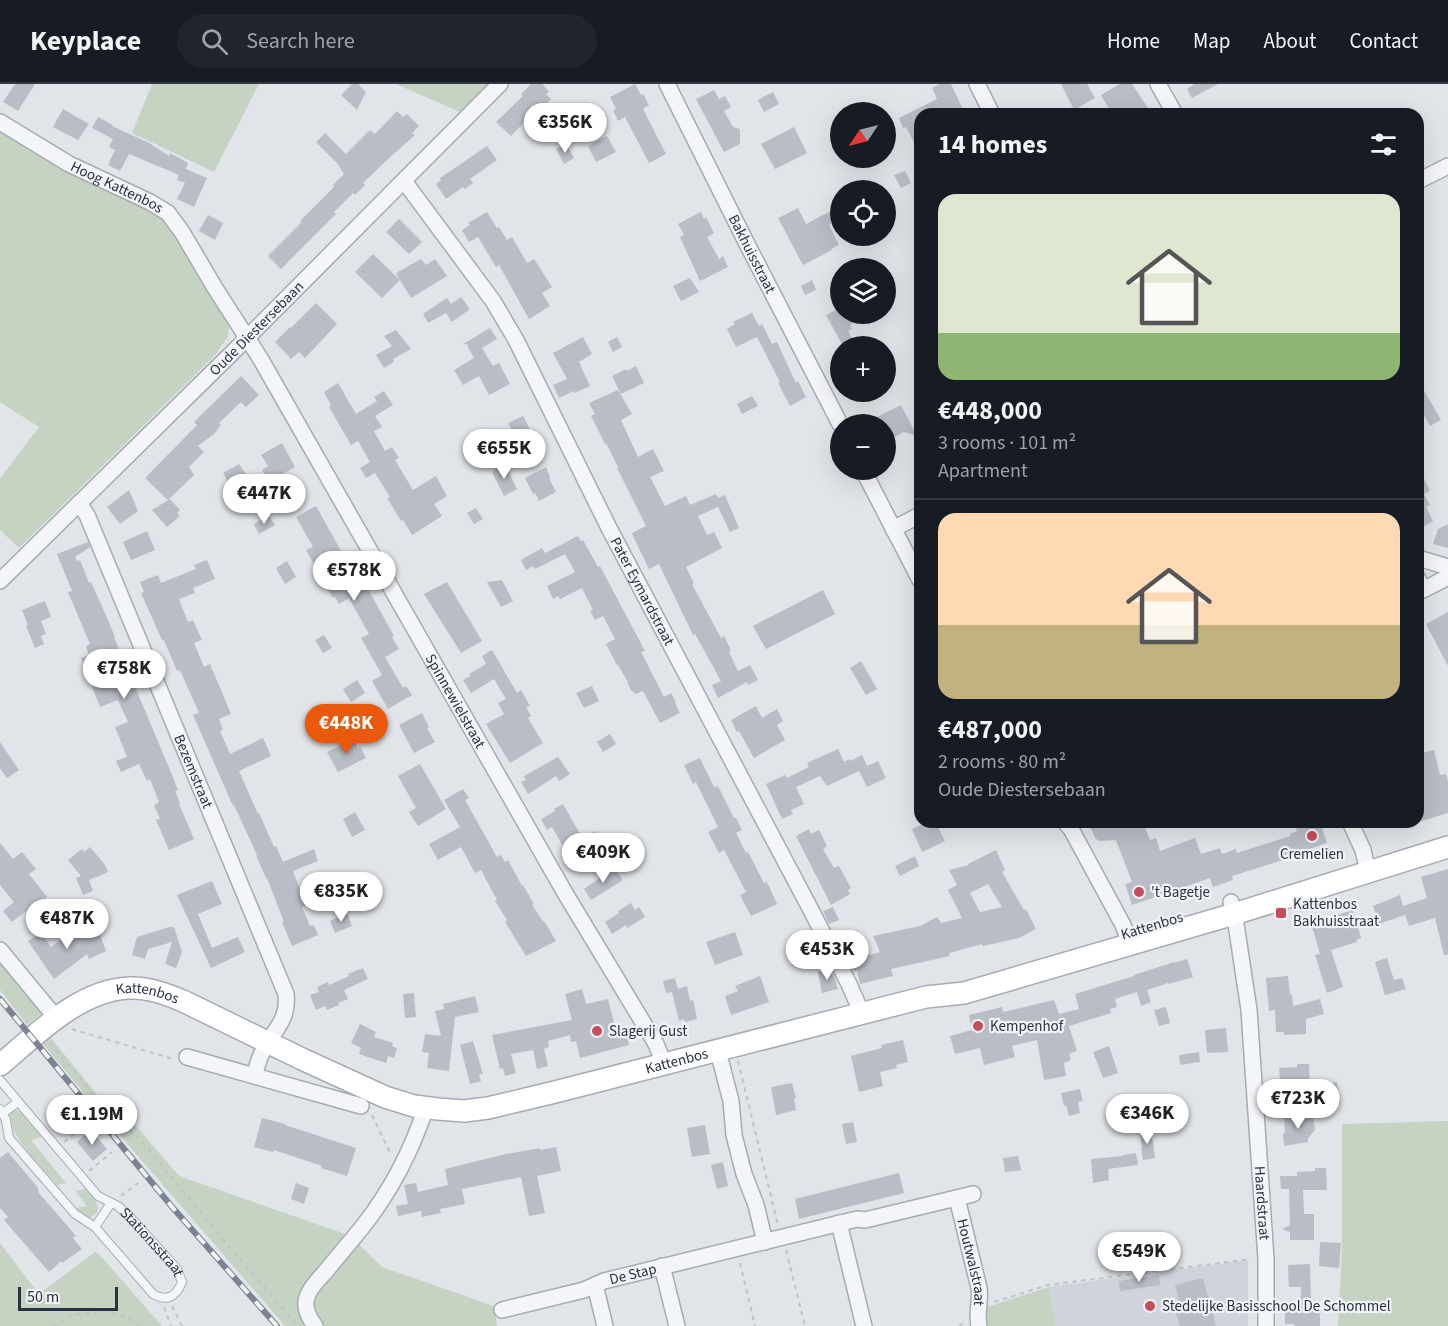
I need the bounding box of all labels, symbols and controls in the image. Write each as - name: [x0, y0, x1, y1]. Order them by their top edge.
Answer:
- search box: [177, 14, 597, 68]
- text: Keyplace: [30, 21, 141, 61]
- icon: search: [198, 25, 231, 58]
- text: Search here: [246, 25, 355, 57]
- text: Home: [1107, 26, 1160, 56]
- text: Map: [1193, 26, 1231, 56]
- text: About: [1264, 26, 1316, 56]
- text: Contact: [1349, 26, 1418, 56]
- north arrow: [830, 102, 896, 168]
- map controls: [830, 102, 896, 480]
- pin: €356K: [523, 103, 607, 154]
- text: €356K: [538, 108, 592, 136]
- text: 14 homes: [938, 126, 1047, 163]
- icon: filters: [1367, 128, 1400, 161]
- street label: Hoog Kattenbos: [67, 156, 168, 218]
- button: locate: [830, 180, 896, 246]
- street label: Bakhuisstraat: [723, 211, 781, 297]
- icon: home: [1115, 233, 1223, 341]
- button: layers: [830, 258, 896, 324]
- street label: Oude Diestersebaan: [204, 276, 308, 380]
- button: +: [830, 336, 896, 402]
- text: €448,000: [938, 392, 1042, 429]
- button: −: [830, 414, 896, 480]
- pin: €655K: [462, 429, 546, 480]
- text: 3 rooms · 101 m²: [938, 429, 1076, 457]
- text: €655K: [477, 434, 531, 462]
- text: Apartment: [938, 457, 1028, 485]
- pin: €447K: [222, 474, 306, 525]
- text: €447K: [237, 479, 291, 507]
- street label: Pater Eymardstraat: [605, 533, 680, 649]
- pin: €578K: [312, 551, 396, 602]
- icon: home: [1115, 552, 1223, 660]
- text: €578K: [327, 556, 381, 584]
- pin: €758K: [82, 649, 166, 700]
- street label: Spinnewielstraat: [420, 650, 491, 752]
- text: €758K: [97, 654, 151, 682]
- pin: €448K: [304, 704, 388, 755]
- text: €448K: [319, 709, 373, 737]
- text: €487,000: [938, 711, 1042, 748]
- street label: Bezemstraat: [169, 731, 218, 812]
- text: 2 rooms · 80 m²: [938, 748, 1066, 776]
- text: Oude Diestersebaan: [938, 776, 1106, 804]
- marker: Cremelien: [1305, 829, 1319, 843]
- pin: €409K: [561, 833, 645, 884]
- text: €409K: [576, 838, 630, 866]
- place label: Cremelien: [1280, 844, 1344, 865]
- pin: €835K: [299, 872, 383, 923]
- text: €835K: [314, 877, 368, 905]
- place label: 't Bagetje: [1151, 882, 1210, 903]
- marker: 't Bagetje: [1132, 885, 1146, 899]
- place label: Kattenbos Bakhuisstraat: [1293, 894, 1379, 932]
- pin: €487K: [25, 899, 109, 950]
- text: €487K: [40, 904, 94, 932]
- marker: Kattenbos Bakhuisstraat: [1274, 906, 1288, 920]
- street label: Kattenbos: [1118, 907, 1186, 945]
- pin: €453K: [785, 930, 869, 981]
- text: €453K: [800, 935, 854, 963]
- street label: Kattenbos: [114, 977, 182, 1009]
- place label: Kempenhof: [990, 1016, 1064, 1037]
- marker: Kempenhof: [971, 1019, 985, 1033]
- place label: Slagerij Gust: [609, 1021, 687, 1042]
- marker: Slagerij Gust: [590, 1024, 604, 1038]
- street label: Kattenbos: [643, 1043, 710, 1079]
- pin: €723K: [1256, 1079, 1340, 1130]
- text: €723K: [1271, 1084, 1325, 1112]
- pin: €346K: [1105, 1094, 1189, 1145]
- pin: €1.19M: [43, 1095, 141, 1146]
- text: €346K: [1120, 1099, 1174, 1127]
- text: €1.19M: [60, 1100, 124, 1128]
- street label: Haardstraat: [1249, 1165, 1275, 1241]
- street label: Stationsstraat: [115, 1202, 189, 1279]
- street label: Houtwalstraat: [952, 1216, 990, 1307]
- pin: €549K: [1097, 1232, 1181, 1283]
- text: €549K: [1112, 1237, 1166, 1265]
- street label: De Stap: [607, 1258, 659, 1290]
- scale bar: [18, 1284, 118, 1312]
- text: 50 m: [27, 1286, 59, 1308]
- place label: Stedelijke Basisschool De Schommel: [1162, 1296, 1391, 1317]
- marker: Stedelijke Basisschool De Schommel: [1143, 1299, 1157, 1313]

